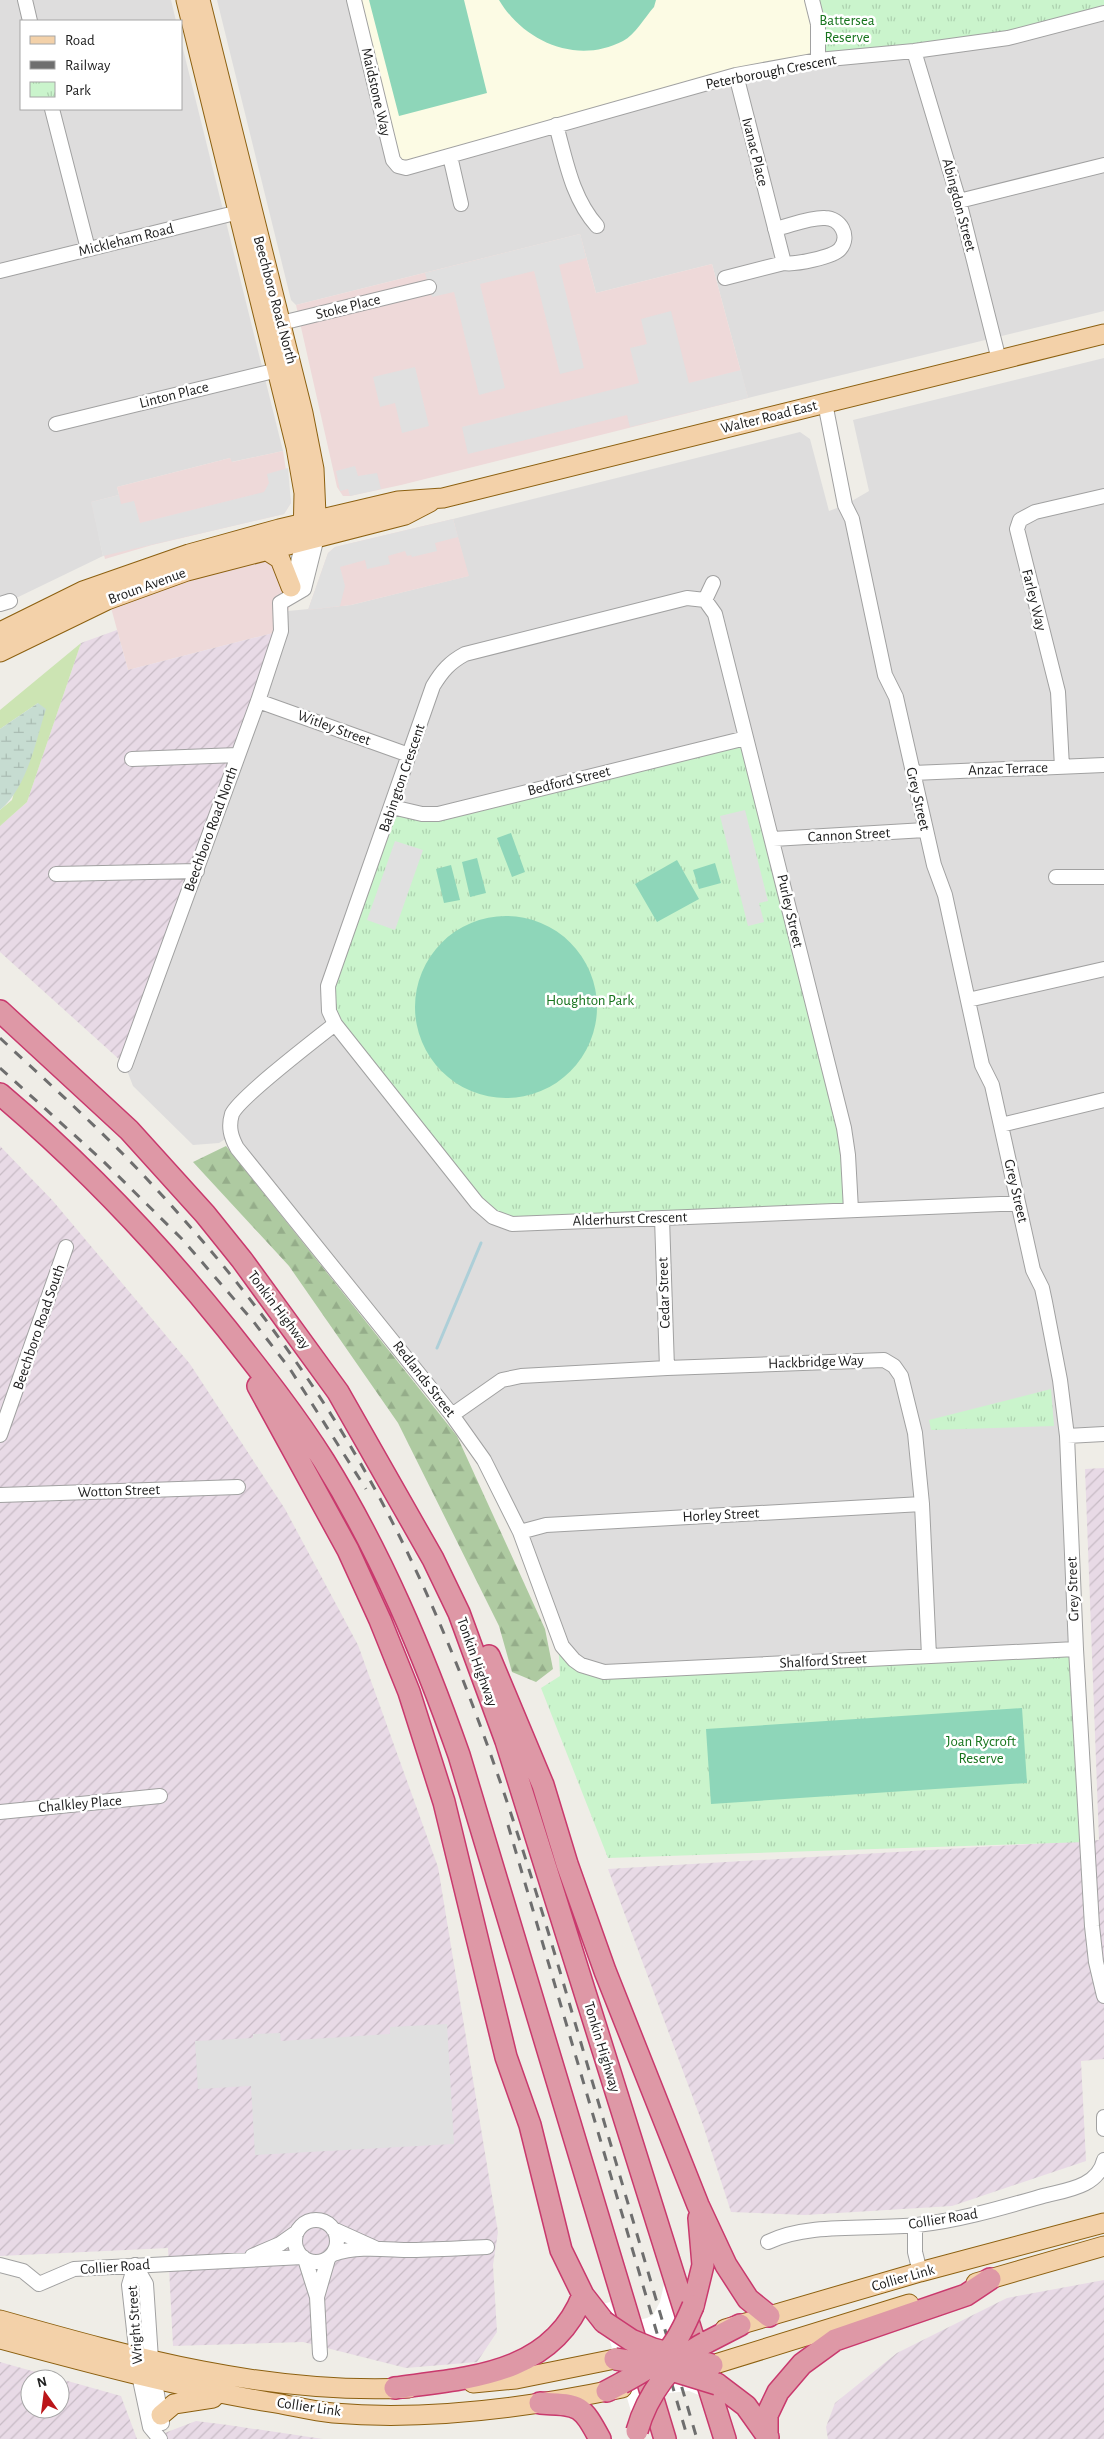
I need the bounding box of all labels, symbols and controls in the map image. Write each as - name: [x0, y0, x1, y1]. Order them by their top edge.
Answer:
- park label: Battersea Reserve: [819, 13, 875, 45]
- legend: [20, 20, 182, 110]
- text: Road: [65, 33, 95, 48]
- street label: Maidstone Way: [359, 46, 394, 138]
- street label: Peterborough Crescent: [704, 52, 838, 92]
- text: Railway: [65, 58, 111, 73]
- text: Park: [65, 83, 91, 98]
- street label: Ivanac Place: [739, 116, 771, 188]
- street label: Abingdon Street: [939, 157, 979, 253]
- street label: Mickleham Road: [77, 221, 175, 259]
- street label: Beechboro Road North: [251, 234, 299, 366]
- street label: Stoke Place: [314, 292, 382, 322]
- street label: Linton Place: [138, 379, 210, 411]
- street label: Walter Road East: [719, 398, 819, 436]
- street label: Broun Avenue: [106, 565, 188, 607]
- street label: Farley Way: [1019, 568, 1049, 633]
- street label: Witley Street: [295, 708, 373, 748]
- street label: Babington Crescent: [376, 722, 428, 834]
- street label: Anzac Terrace: [968, 760, 1048, 778]
- street label: Bedford Street: [526, 763, 612, 798]
- street label: Beechboro Road North: [181, 765, 241, 893]
- street label: Grey Street: [903, 766, 933, 832]
- street label: Cannon Street: [807, 825, 891, 845]
- street label: Purley Street: [774, 873, 806, 949]
- park label: Houghton Park: [546, 993, 634, 1008]
- street label: Grey Street: [1001, 1158, 1031, 1224]
- street label: Alderhurst Crescent: [572, 1209, 688, 1229]
- street label: Cedar Street: [655, 1257, 673, 1329]
- street label: Beechboro Road South: [10, 1262, 68, 1392]
- street label: Tonkin Highway: [245, 1268, 314, 1352]
- street label: Redlands Street: [390, 1338, 458, 1420]
- street label: Hackbridge Way: [768, 1353, 865, 1371]
- street label: Wotton Street: [78, 1482, 161, 1500]
- street label: Horley Street: [682, 1505, 760, 1525]
- street label: Grey Street: [1064, 1556, 1082, 1622]
- street label: Tonkin Highway: [454, 1615, 500, 1709]
- street label: Shalford Street: [779, 1651, 867, 1671]
- park label: Joan Rycroft Reserve: [946, 1734, 1016, 1766]
- street label: Chalkley Place: [38, 1793, 122, 1815]
- street label: Tonkin Highway: [581, 2000, 623, 2095]
- street label: Collier Road: [907, 2206, 979, 2232]
- street label: Collier Road: [80, 2257, 151, 2277]
- street label: Collier Link: [870, 2262, 936, 2294]
- street label: Wright Street: [125, 2285, 145, 2365]
- north arrow: [20, 2369, 70, 2419]
- text: N: [36, 2374, 49, 2390]
- street label: Collier Link: [276, 2395, 342, 2419]

